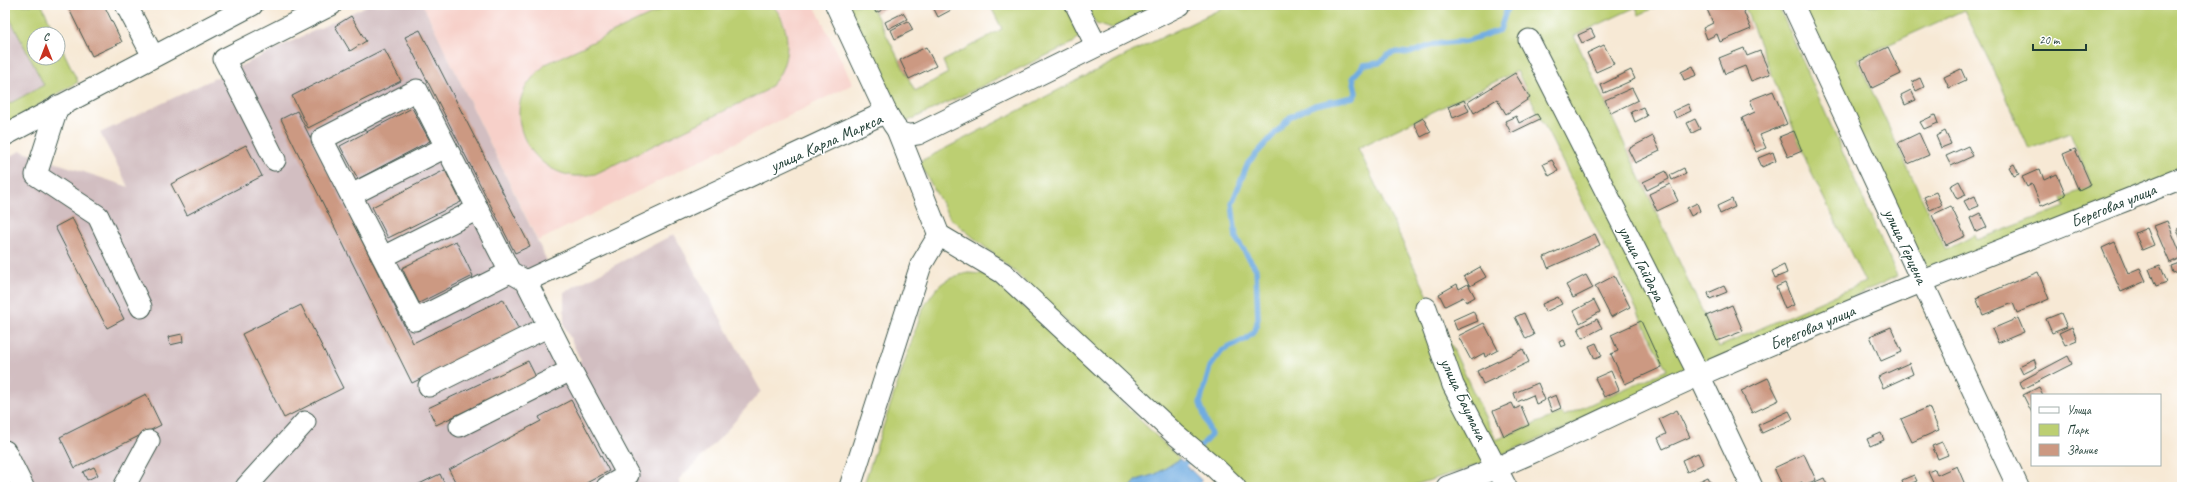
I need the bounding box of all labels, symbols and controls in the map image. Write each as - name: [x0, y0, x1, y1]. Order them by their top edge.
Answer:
- north arrow: [26, 26, 66, 66]
- scale bar: [2033, 26, 2086, 52]
- text: С: [43, 29, 50, 43]
- text: 20 m: [2039, 32, 2061, 48]
- street label: улица Карла Маркса: [766, 108, 887, 177]
- street label: Береговая улица: [2067, 178, 2160, 232]
- street label: улица Герцена: [1879, 204, 1933, 289]
- street label: улица Гайдара: [1613, 221, 1670, 306]
- street label: Береговая улица: [1767, 300, 1859, 355]
- street label: улица Баумана: [1435, 354, 1493, 445]
- legend: [2031, 394, 2161, 466]
- text: Улица: [2067, 402, 2092, 418]
- text: Парк: [2067, 422, 2090, 438]
- text: Здание: [2067, 442, 2098, 458]

